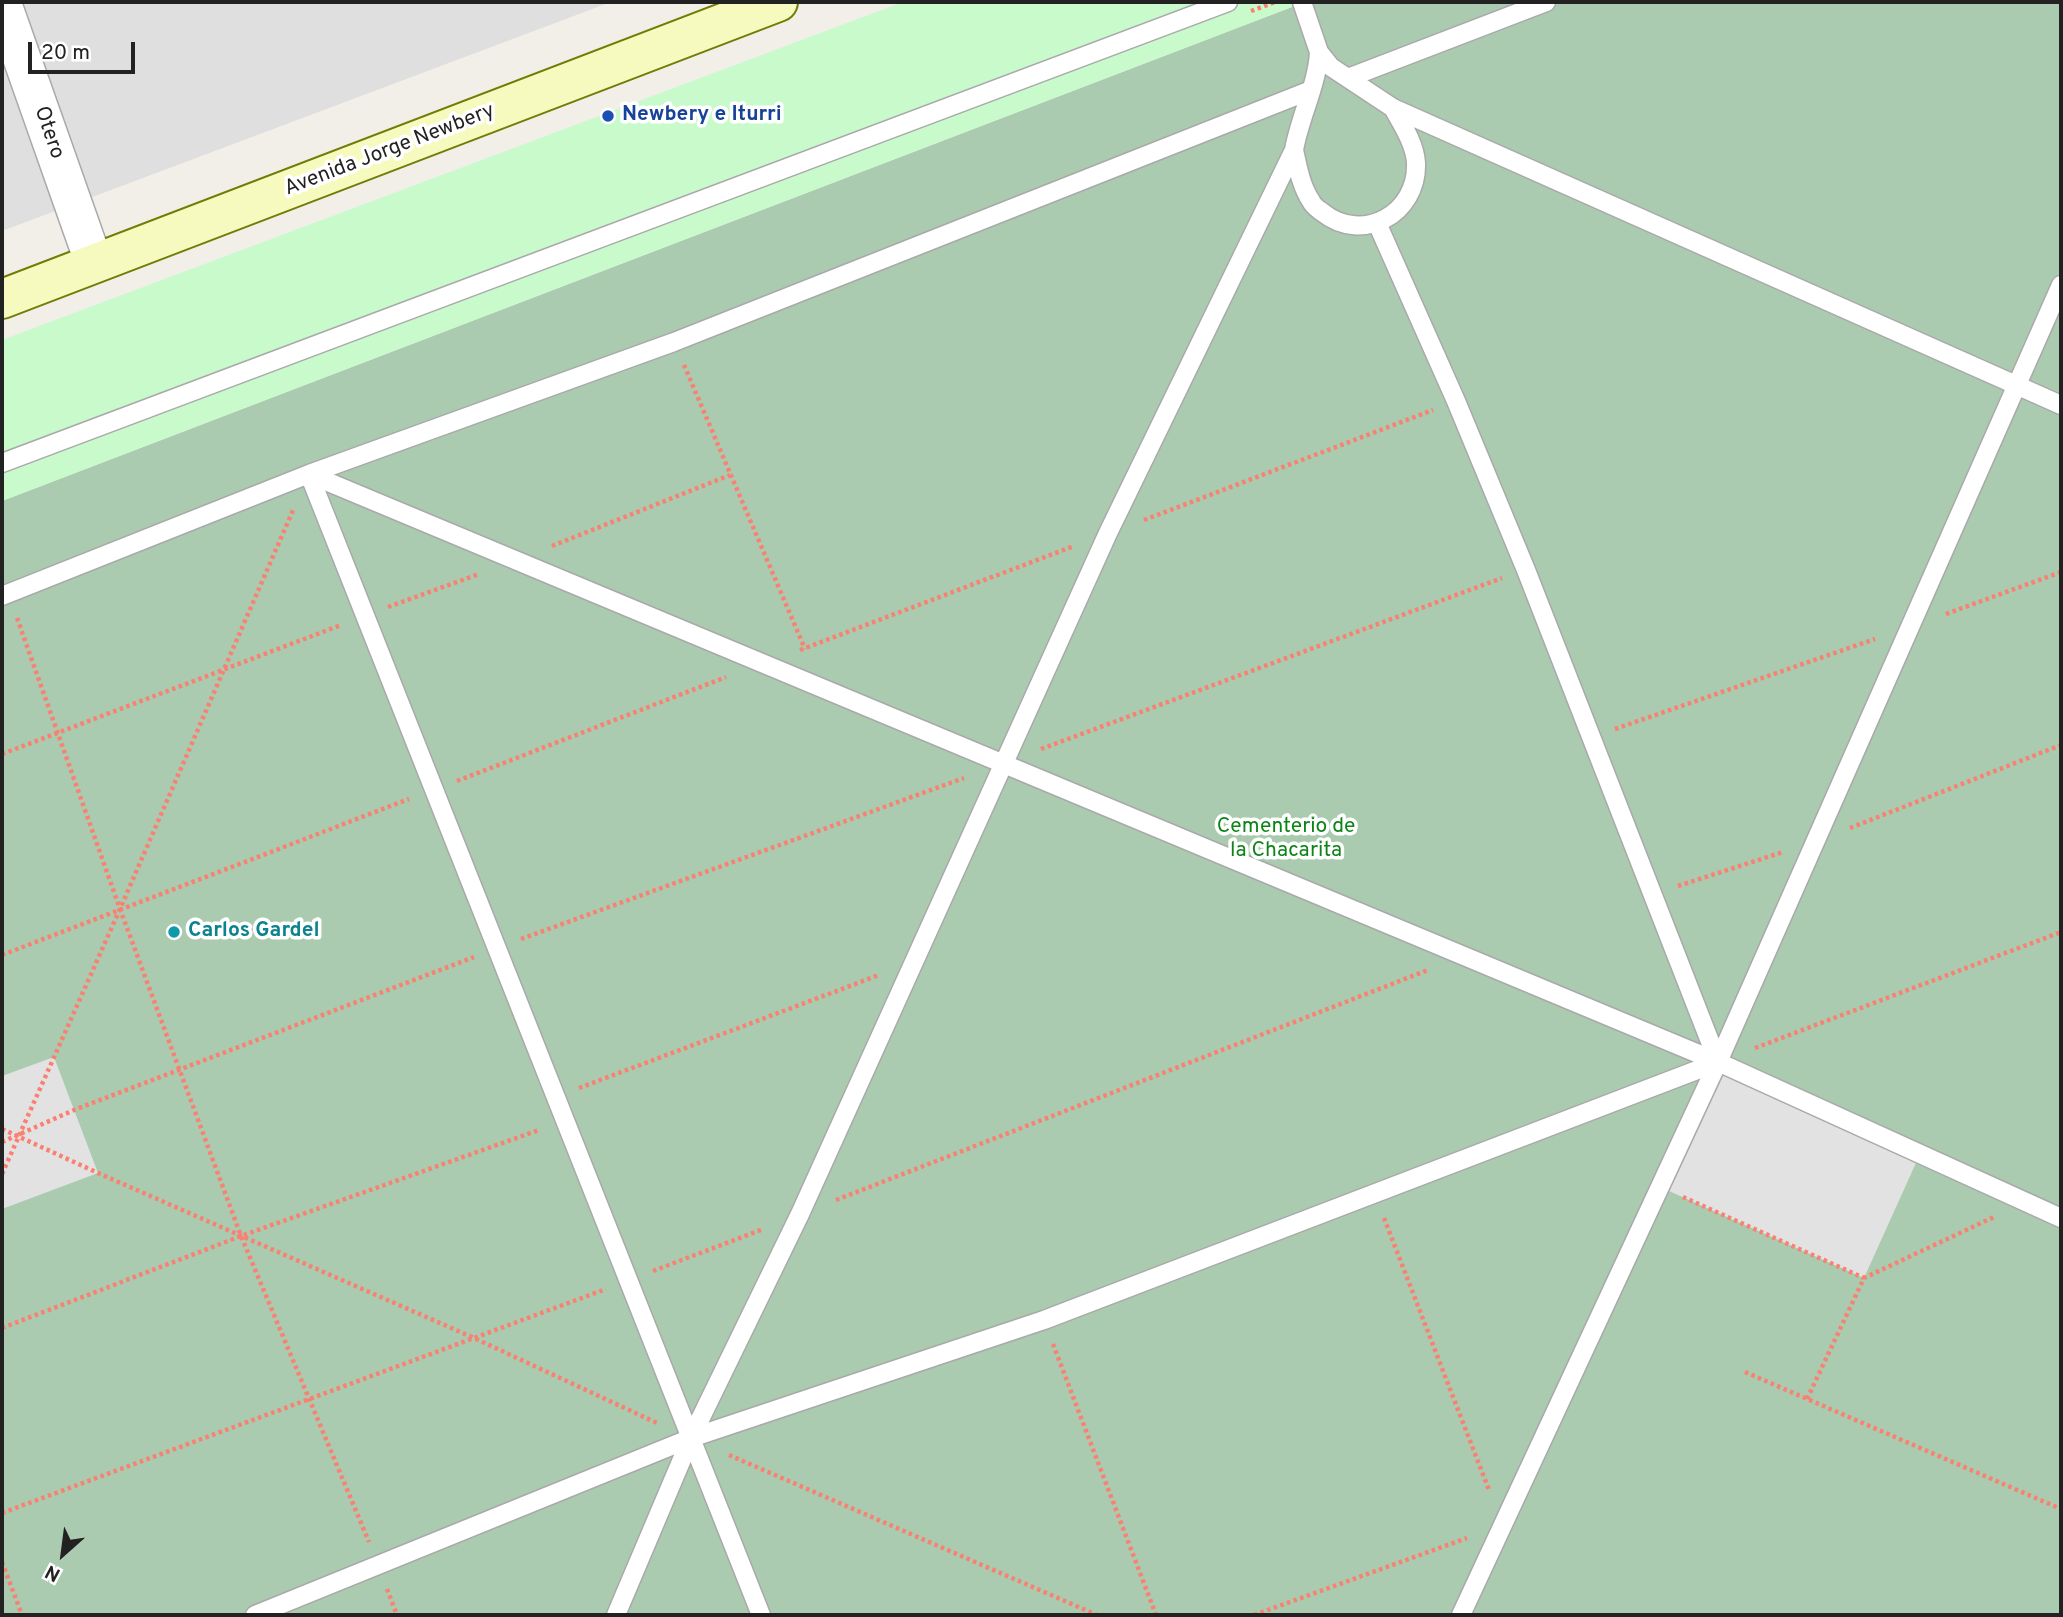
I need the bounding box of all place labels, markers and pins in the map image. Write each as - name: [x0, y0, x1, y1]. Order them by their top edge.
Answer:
- place label: Newbery e Iturri: [622, 103, 782, 129]
- marker: Newbery e Iturri: [600, 108, 616, 124]
- place label: Carlos Gardel: [188, 919, 320, 945]
- marker: Carlos Gardel: [166, 924, 182, 940]

